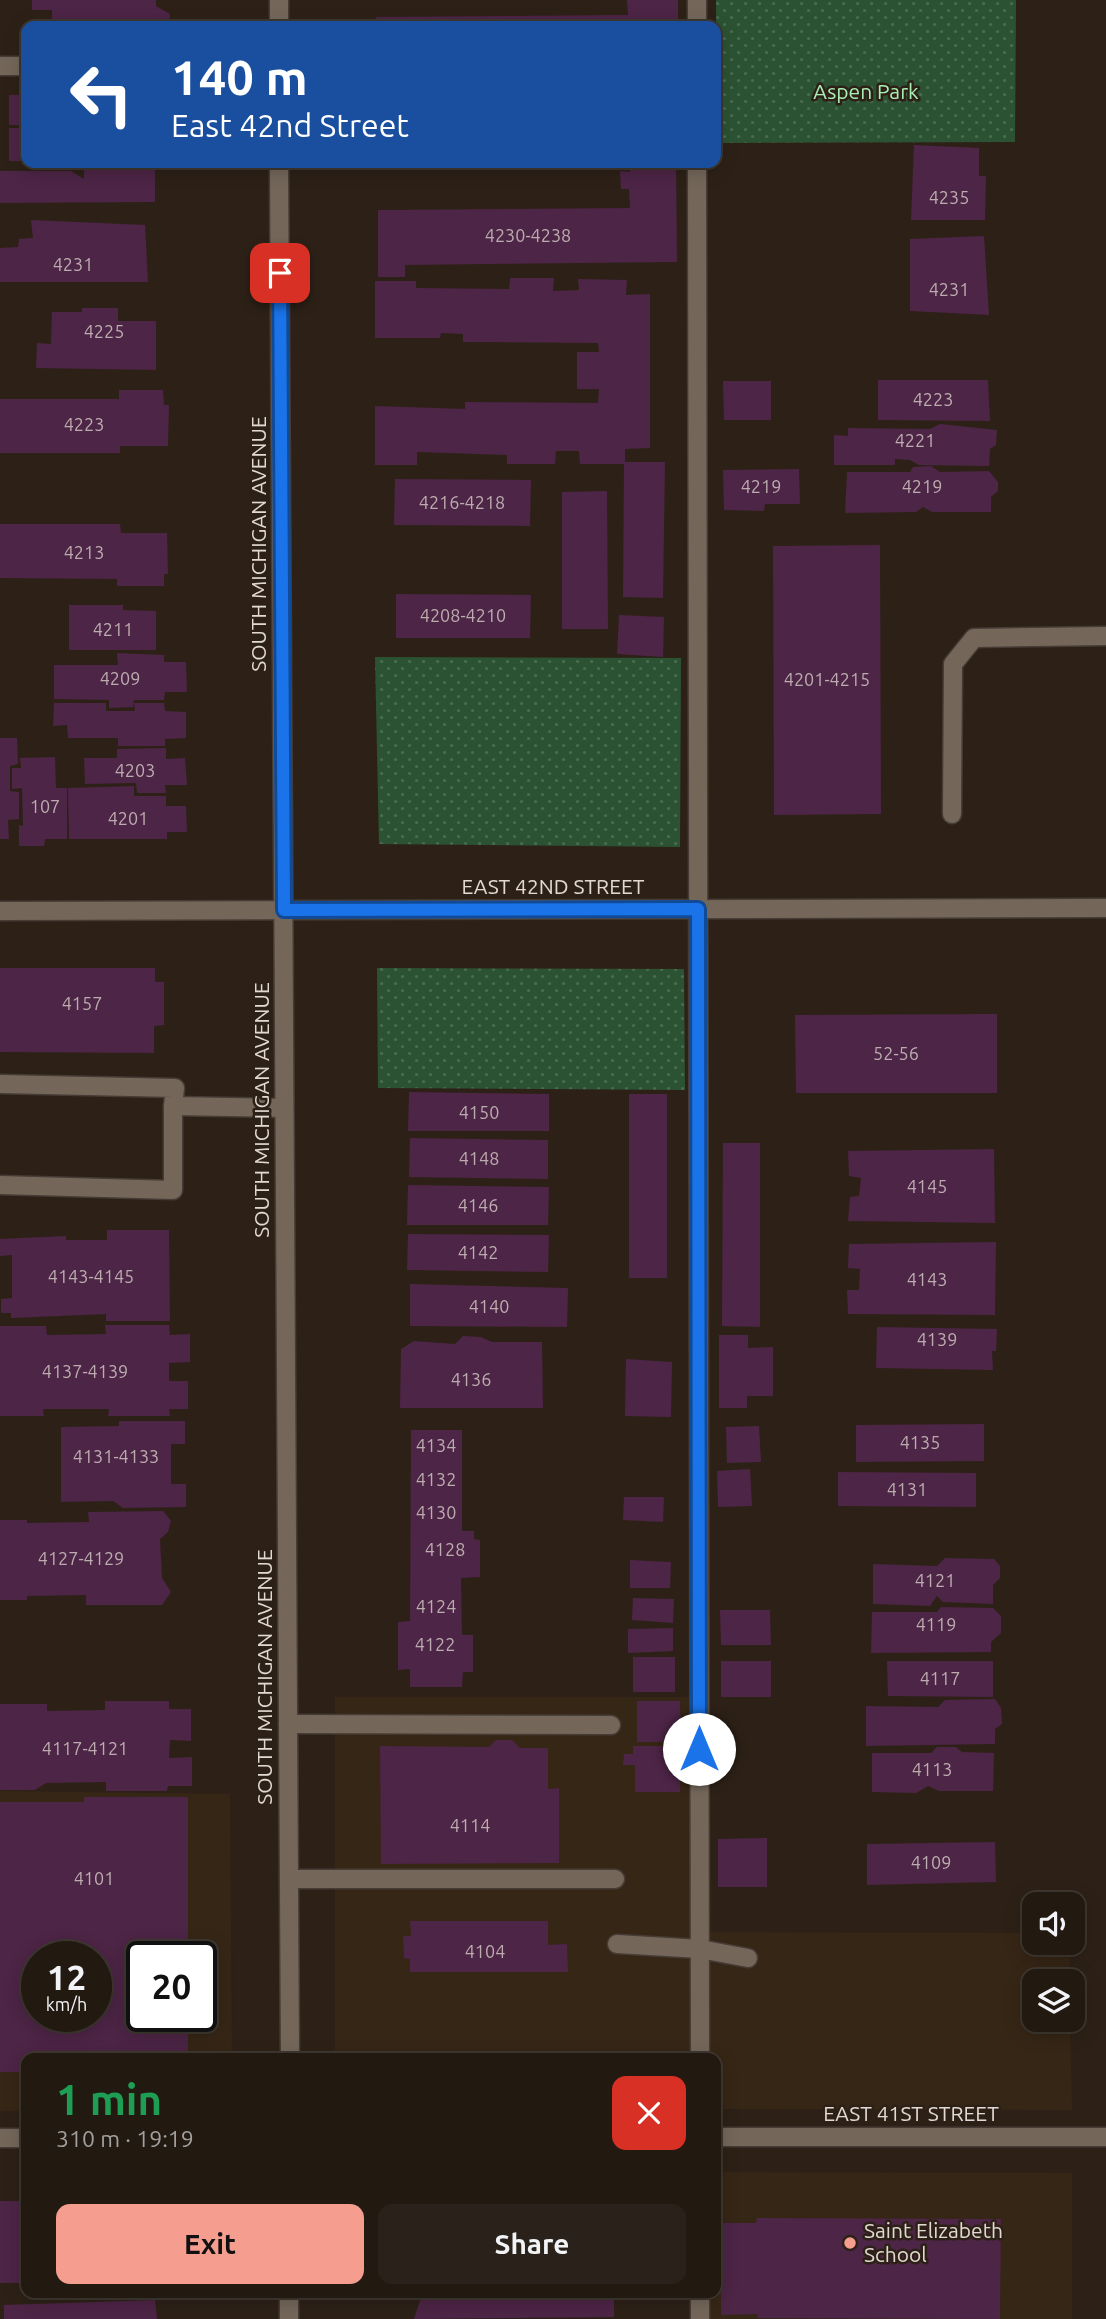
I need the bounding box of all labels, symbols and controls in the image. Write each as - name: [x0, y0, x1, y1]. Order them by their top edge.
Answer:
- icon: left: [56, 49, 147, 140]
- text: 140 m: [171, 49, 308, 104]
- park label: Aspen Park: [813, 79, 919, 103]
- text: East 42nd Street: [171, 107, 409, 143]
- house number: 4235: [929, 187, 969, 207]
- house number: 4230-4238: [485, 225, 571, 245]
- pin: [250, 243, 310, 303]
- house number: 4231: [53, 254, 93, 274]
- icon: arrive: [261, 254, 299, 292]
- house number: 4231: [929, 279, 969, 299]
- house number: 4225: [84, 321, 124, 341]
- house number: 4223: [913, 389, 953, 409]
- house number: 4223: [64, 414, 104, 434]
- street label: SOUTH MICHIGAN AVENUE: [246, 416, 270, 672]
- house number: 4221: [895, 430, 935, 450]
- house number: 4219: [741, 476, 781, 496]
- house number: 4219: [902, 476, 942, 496]
- house number: 4216-4218: [419, 492, 505, 512]
- house number: 4213: [64, 542, 104, 562]
- house number: 4208-4210: [420, 605, 506, 625]
- house number: 4211: [93, 619, 133, 639]
- house number: 4209: [100, 668, 140, 688]
- house number: 4201-4215: [784, 669, 870, 689]
- house number: 4203: [115, 760, 155, 780]
- house number: 107: [30, 796, 60, 816]
- house number: 4201: [108, 808, 148, 828]
- street label: EAST 42ND STREET: [462, 874, 645, 898]
- street label: SOUTH MICHIGAN AVENUE: [249, 982, 273, 1238]
- house number: 4157: [62, 993, 102, 1013]
- house number: 52-56: [873, 1043, 919, 1063]
- house number: 4150: [459, 1102, 499, 1122]
- house number: 4148: [459, 1148, 499, 1168]
- house number: 4145: [907, 1176, 947, 1196]
- house number: 4146: [458, 1195, 498, 1215]
- house number: 4142: [458, 1242, 498, 1262]
- house number: 4143-4145: [48, 1266, 134, 1286]
- house number: 4143: [907, 1269, 947, 1289]
- house number: 4140: [469, 1296, 509, 1316]
- house number: 4139: [917, 1329, 957, 1349]
- house number: 4137-4139: [42, 1361, 128, 1381]
- house number: 4136: [451, 1369, 491, 1389]
- house number: 4135: [900, 1432, 940, 1452]
- house number: 4134: [416, 1435, 456, 1455]
- house number: 4131-4133: [73, 1446, 159, 1466]
- house number: 4132: [416, 1469, 456, 1489]
- house number: 4131: [887, 1479, 927, 1499]
- house number: 4130: [416, 1502, 456, 1522]
- house number: 4128: [425, 1539, 465, 1559]
- house number: 4127-4129: [38, 1548, 124, 1568]
- street label: SOUTH MICHIGAN AVENUE: [252, 1549, 276, 1805]
- house number: 4121: [915, 1570, 955, 1590]
- house number: 4124: [416, 1596, 456, 1616]
- house number: 4119: [916, 1614, 956, 1634]
- house number: 4122: [415, 1634, 455, 1654]
- house number: 4117: [920, 1668, 960, 1688]
- position arrow: [662, 1712, 736, 1786]
- house number: 4117-4121: [42, 1738, 128, 1758]
- house number: 4113: [912, 1759, 952, 1779]
- house number: 4114: [450, 1815, 490, 1835]
- house number: 4109: [911, 1852, 951, 1872]
- house number: 4101: [74, 1868, 114, 1888]
- map controls: [1022, 1892, 1085, 2032]
- button: sound: [1022, 1892, 1085, 1955]
- speed limit sign: 20: [126, 1941, 217, 2032]
- house number: 4104: [465, 1941, 505, 1961]
- text: 12: [47, 1957, 86, 1997]
- button: layers: [1022, 1969, 1085, 2032]
- text: km/h: [46, 1994, 87, 2014]
- text: 1 min: [56, 2076, 162, 2123]
- button: close: [612, 2076, 686, 2150]
- street label: EAST 41ST STREET: [823, 2101, 999, 2125]
- text: 310 m · 19:19: [56, 2126, 194, 2151]
- button: Exit: [56, 2204, 364, 2284]
- button: Share: [378, 2204, 686, 2284]
- place label: Saint Elizabeth School: [864, 2218, 1003, 2266]
- marker: Saint Elizabeth School: [842, 2235, 858, 2251]

